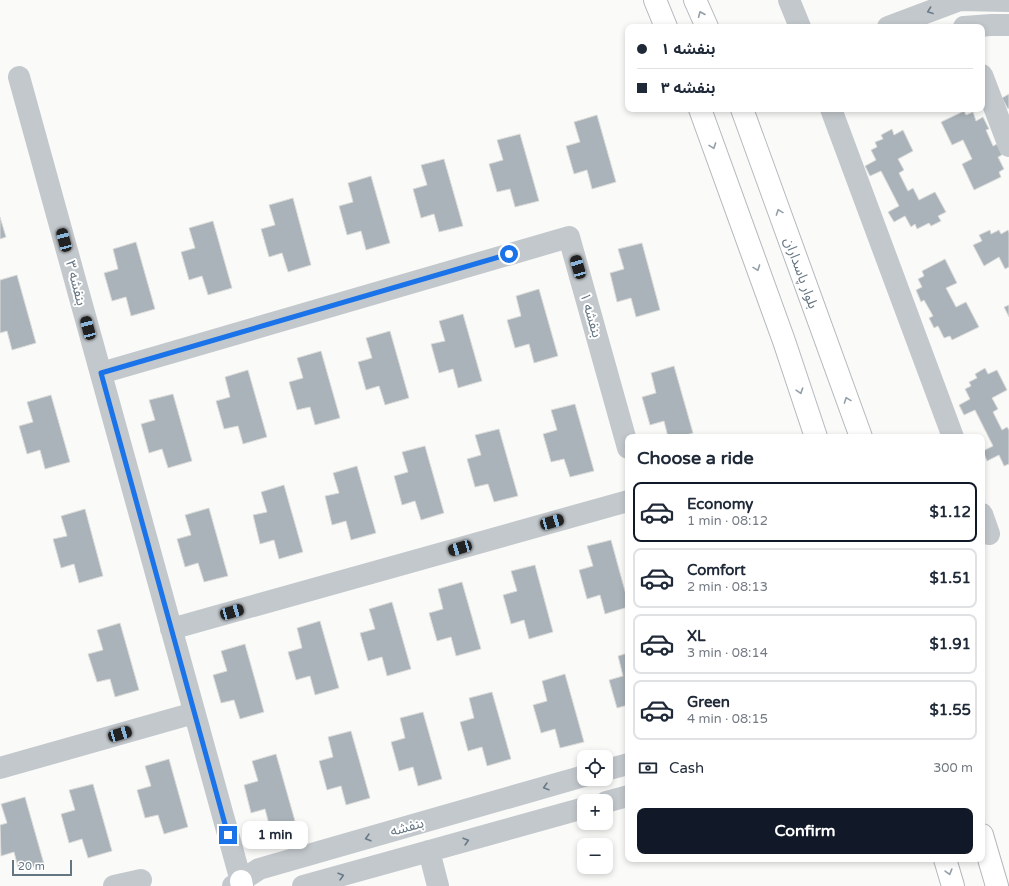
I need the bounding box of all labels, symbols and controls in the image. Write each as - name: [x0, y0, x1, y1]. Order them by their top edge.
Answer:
- one-way arrow: [927, 6, 934, 15]
- one-way arrow: [698, 10, 706, 18]
- text: بنفشه ۱: [661, 40, 716, 58]
- text: بنفشه ۳: [661, 79, 716, 97]
- one-way arrow: [709, 142, 717, 149]
- one-way arrow: [776, 209, 784, 216]
- car: [55, 227, 73, 253]
- street label: بلوار پاسداران: [779, 235, 822, 311]
- route start: [500, 245, 518, 263]
- car: [569, 254, 587, 280]
- street label: بنفشه ۳: [62, 259, 90, 308]
- one-way arrow: [753, 264, 761, 271]
- street label: بنفشه ۱: [577, 291, 606, 340]
- car: [79, 315, 97, 341]
- one-way arrow: [796, 387, 804, 394]
- one-way arrow: [844, 397, 852, 404]
- text: Choose a ride: [637, 447, 754, 469]
- icon: car: [639, 494, 675, 530]
- text: Economy: [687, 495, 753, 513]
- text: $1.12: [930, 503, 971, 521]
- car: [539, 513, 565, 531]
- text: 1 min · 08:12: [687, 513, 768, 529]
- car: [447, 539, 473, 557]
- icon: car: [639, 560, 675, 596]
- text: Comfort: [687, 561, 746, 579]
- text: $1.51: [930, 569, 971, 587]
- text: 2 min · 08:13: [687, 579, 768, 595]
- car: [219, 603, 245, 621]
- icon: car: [639, 626, 675, 662]
- text: XL: [687, 627, 706, 645]
- text: $1.91: [930, 635, 971, 653]
- text: 3 min · 08:14: [687, 645, 768, 661]
- icon: car: [639, 692, 675, 728]
- text: Green: [687, 693, 730, 711]
- text: $1.55: [930, 701, 971, 719]
- text: 4 min · 08:15: [687, 711, 768, 727]
- car: [107, 725, 133, 743]
- map controls: [577, 750, 613, 874]
- button: locate: [577, 750, 613, 786]
- icon: cash: [637, 757, 659, 779]
- text: Cash: [669, 759, 704, 777]
- text: 300 m: [933, 760, 973, 776]
- one-way arrow: [543, 782, 550, 791]
- button: +: [577, 794, 613, 830]
- button: Confirm: [637, 808, 973, 854]
- street label: بنفشه: [388, 814, 426, 840]
- callout: 1 min: [242, 821, 308, 849]
- route end: [219, 826, 237, 844]
- text: 1 min: [258, 827, 292, 843]
- one-way arrow: [364, 833, 371, 842]
- one-way arrow: [462, 837, 469, 846]
- button: −: [577, 838, 613, 874]
- scale bar: [12, 858, 72, 877]
- text: 20 m: [18, 860, 45, 873]
- one-way arrow: [944, 869, 953, 876]
- one-way arrow: [338, 872, 344, 880]

